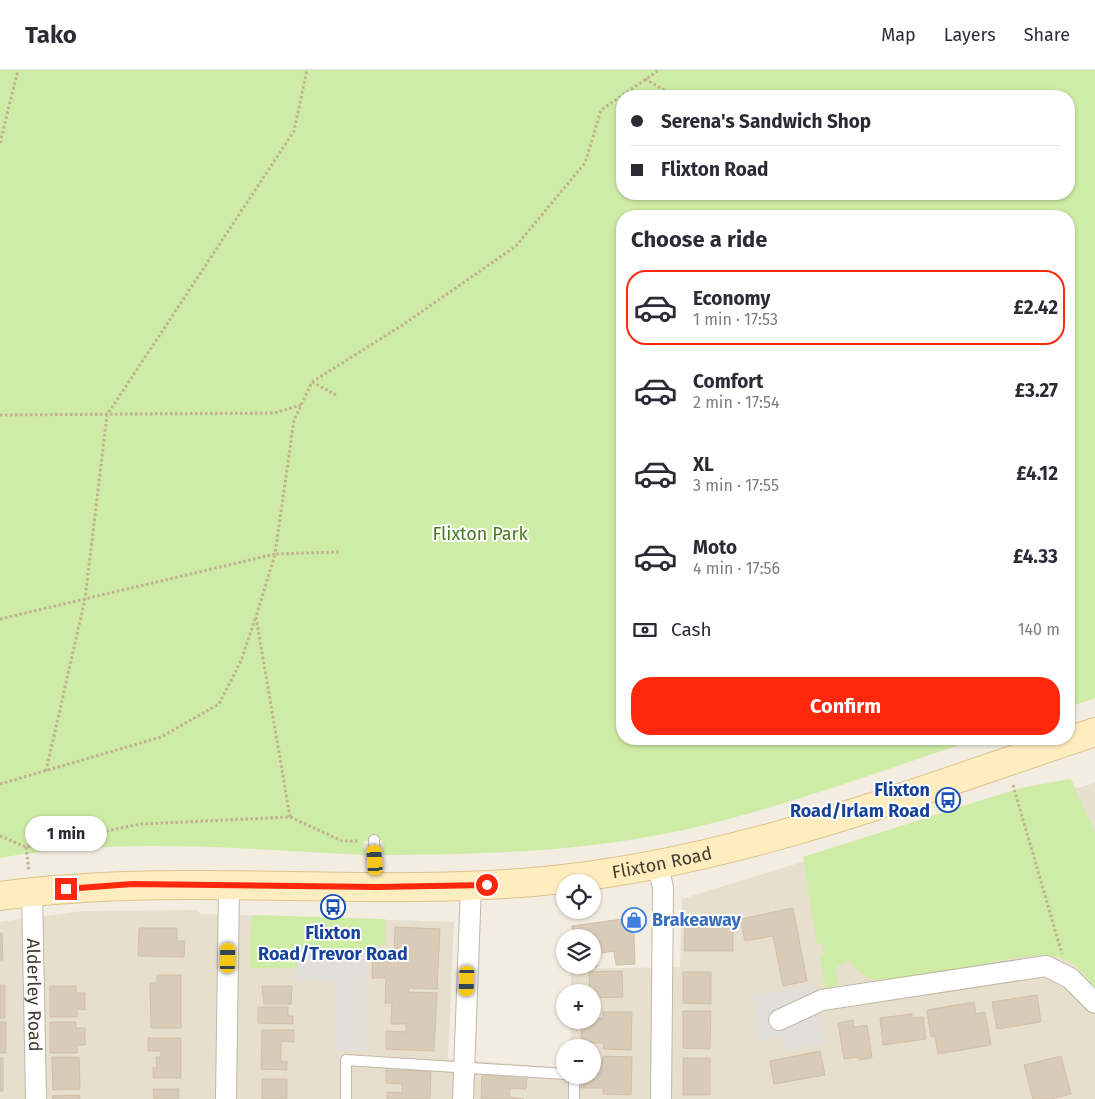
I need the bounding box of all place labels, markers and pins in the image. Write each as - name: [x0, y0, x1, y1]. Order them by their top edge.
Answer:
- place label: Flixton Road/Irlam Road: [790, 779, 930, 822]
- bus stop icon: Flixton Road/Irlam Road: [935, 787, 961, 813]
- bus stop icon: Flixton Road/Trevor Road: [320, 894, 346, 920]
- shop icon: Brakeaway: [621, 907, 647, 933]
- place label: Brakeaway: [652, 909, 742, 931]
- place label: Flixton Road/Trevor Road: [258, 922, 408, 965]

